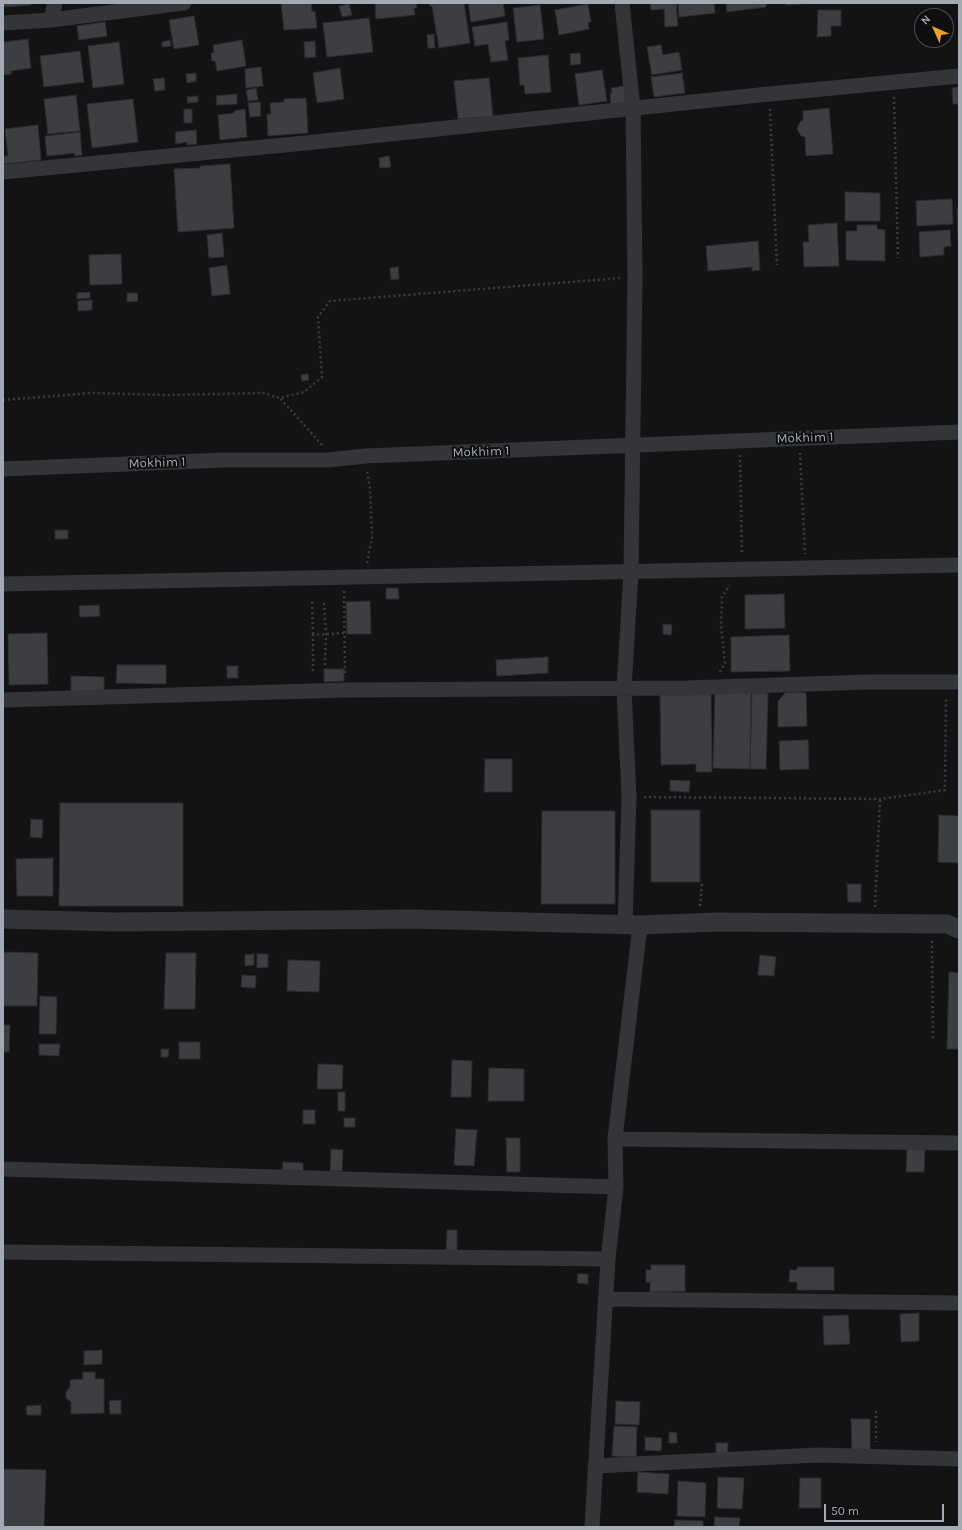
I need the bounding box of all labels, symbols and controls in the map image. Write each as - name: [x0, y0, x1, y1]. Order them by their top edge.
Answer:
- north arrow: [914, 8, 954, 48]
- text: N: [918, 12, 933, 27]
- street label: Mokhim 1: [776, 429, 834, 447]
- street label: Mokhim 1: [452, 443, 510, 461]
- street label: Mokhim 1: [128, 454, 186, 472]
- scale bar: [826, 1496, 946, 1522]
- text: 50 m: [831, 1504, 859, 1518]

